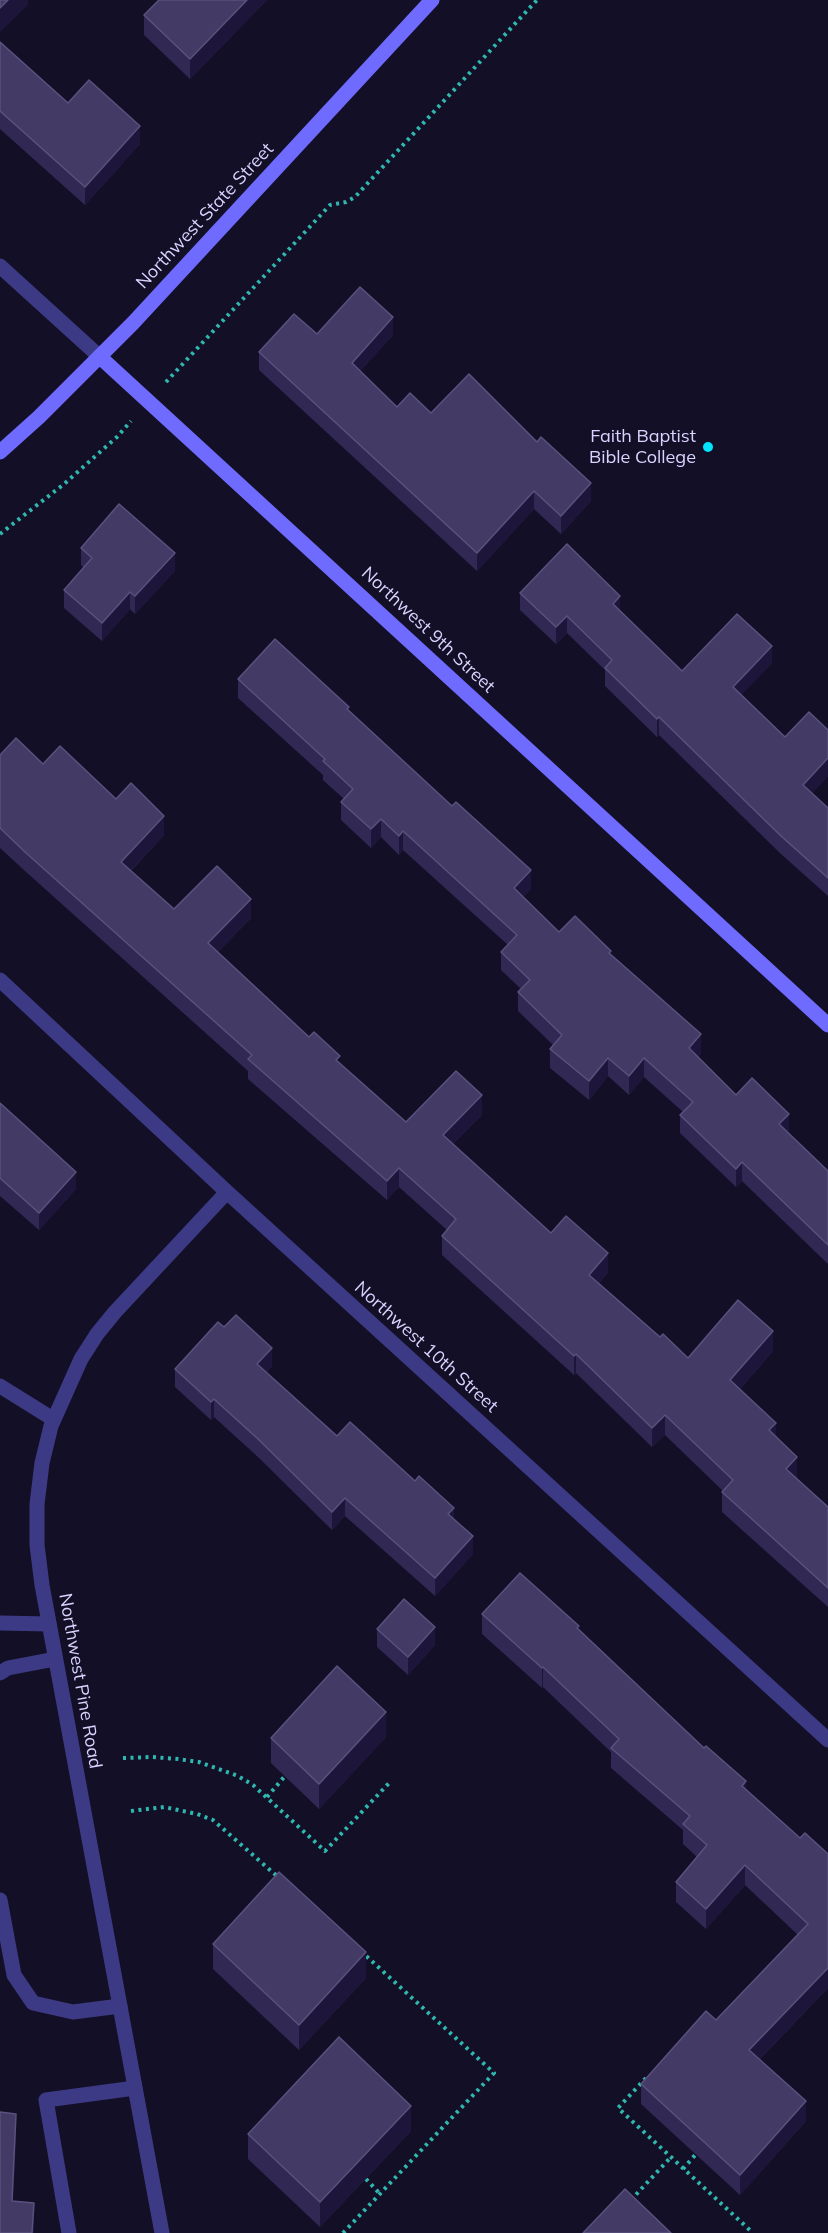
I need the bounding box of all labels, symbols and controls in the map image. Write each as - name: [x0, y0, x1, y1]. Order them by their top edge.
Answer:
- street label: Northwest State Street: [132, 139, 278, 293]
- place label: Faith Baptist Bible College: [589, 426, 696, 468]
- marker: Faith Baptist Bible College: [701, 440, 715, 454]
- street label: Northwest 9th Street: [357, 563, 499, 697]
- street label: Northwest 10th Street: [350, 1277, 502, 1417]
- street label: Northwest Pine Road: [54, 1592, 106, 1770]

